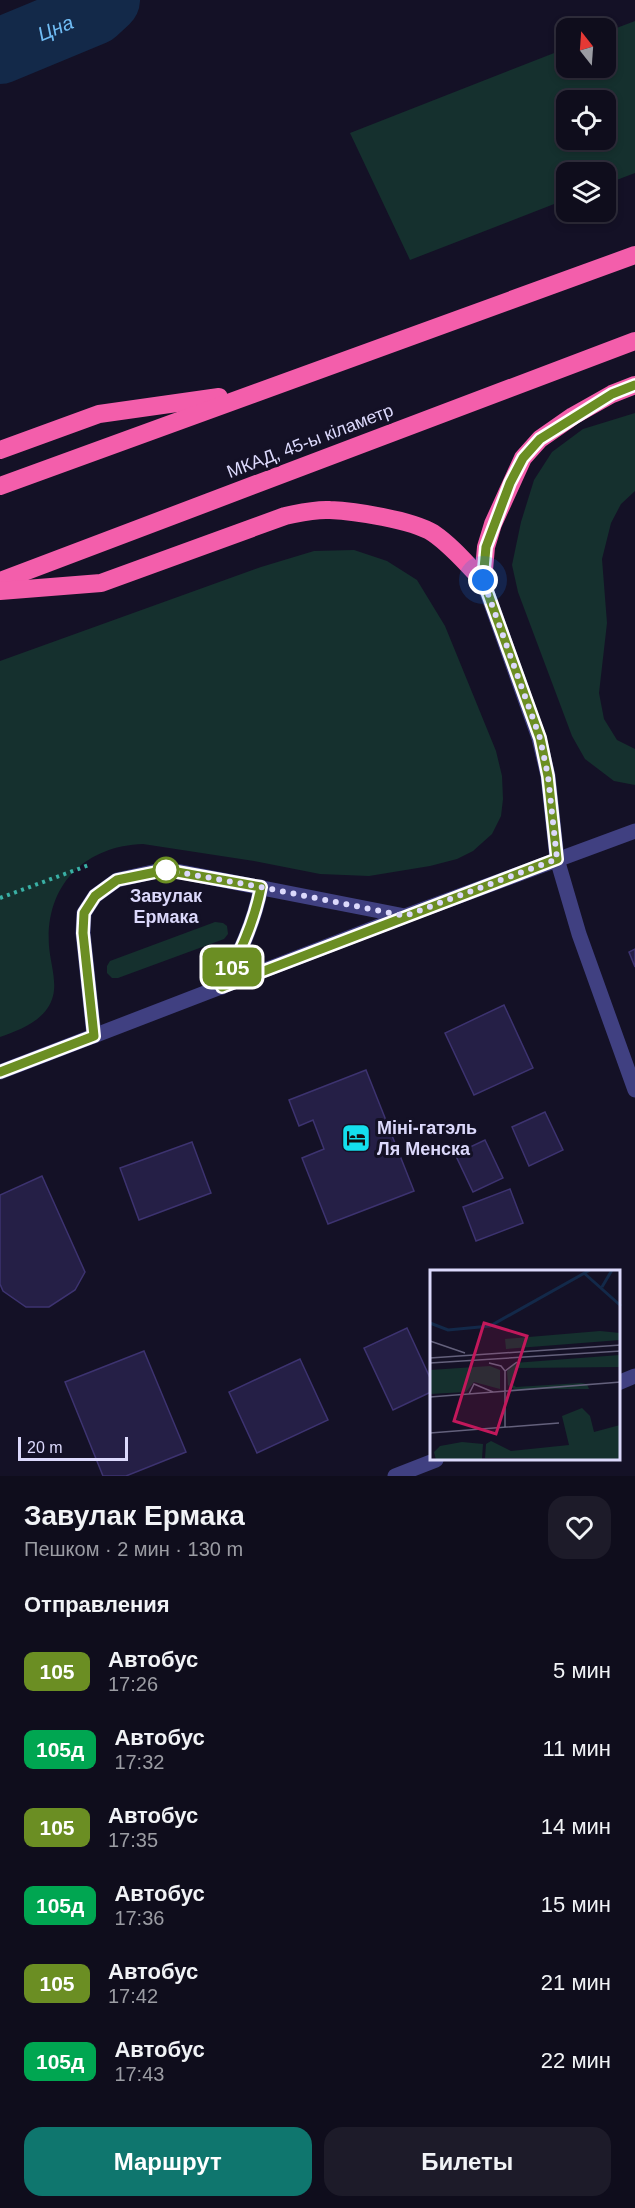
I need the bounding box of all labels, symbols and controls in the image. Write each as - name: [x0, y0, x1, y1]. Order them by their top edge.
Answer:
- water label: Цна: [34, 11, 77, 45]
- north arrow: [556, 18, 616, 78]
- map controls: [556, 18, 616, 222]
- button: locate: [556, 90, 616, 150]
- button: layers: [556, 162, 616, 222]
- street label: МКАД, 45-ы кіламетр: [224, 400, 396, 482]
- your location: [468, 565, 498, 595]
- marker: Завулак Ермака: [153, 857, 179, 883]
- place label: Завулак Ермака: [130, 886, 203, 927]
- line badge: 105: [198, 948, 266, 986]
- text: 105: [214, 956, 250, 979]
- place label: Міні-гатэль Ля Менска: [377, 1118, 477, 1159]
- hotel icon: Міні-гатэль Ля Менска: [340, 1122, 372, 1154]
- inset map: [430, 1270, 620, 1461]
- scale bar: [18, 1434, 128, 1462]
- text: 20 m: [27, 1439, 63, 1456]
- button: heart: [548, 1496, 611, 1559]
- text: Завулак Ермака: [24, 1500, 245, 1531]
- text: Пешком · 2 мин · 130 m: [24, 1538, 243, 1560]
- text: Отправления: [24, 1592, 170, 1617]
- text: Автобус: [108, 1647, 198, 1672]
- text: 5 мин: [553, 1658, 611, 1683]
- text: 105: [39, 1660, 75, 1683]
- text: 17:26: [108, 1673, 158, 1695]
- text: Автобус: [114, 1725, 205, 1750]
- text: 11 мин: [542, 1736, 611, 1761]
- text: 105д: [36, 1738, 84, 1761]
- text: 17:32: [114, 1751, 164, 1773]
- text: Автобус: [108, 1803, 198, 1828]
- text: 14 мин: [541, 1814, 611, 1839]
- text: 105: [39, 1816, 75, 1839]
- text: 17:35: [108, 1829, 158, 1851]
- text: Автобус: [114, 1881, 205, 1906]
- text: 15 мин: [541, 1892, 611, 1917]
- text: 105д: [36, 1894, 84, 1917]
- text: 17:36: [114, 1907, 164, 1929]
- text: Автобус: [108, 1959, 198, 1984]
- text: 21 мин: [541, 1970, 611, 1995]
- text: 105: [39, 1972, 75, 1995]
- text: 17:42: [108, 1985, 158, 2007]
- text: Автобус: [114, 2037, 205, 2062]
- text: 22 мин: [541, 2048, 611, 2073]
- text: 105д: [36, 2050, 84, 2073]
- text: 17:43: [114, 2063, 164, 2085]
- button: Маршрут: [24, 2127, 312, 2196]
- button: Билеты: [324, 2127, 611, 2196]

